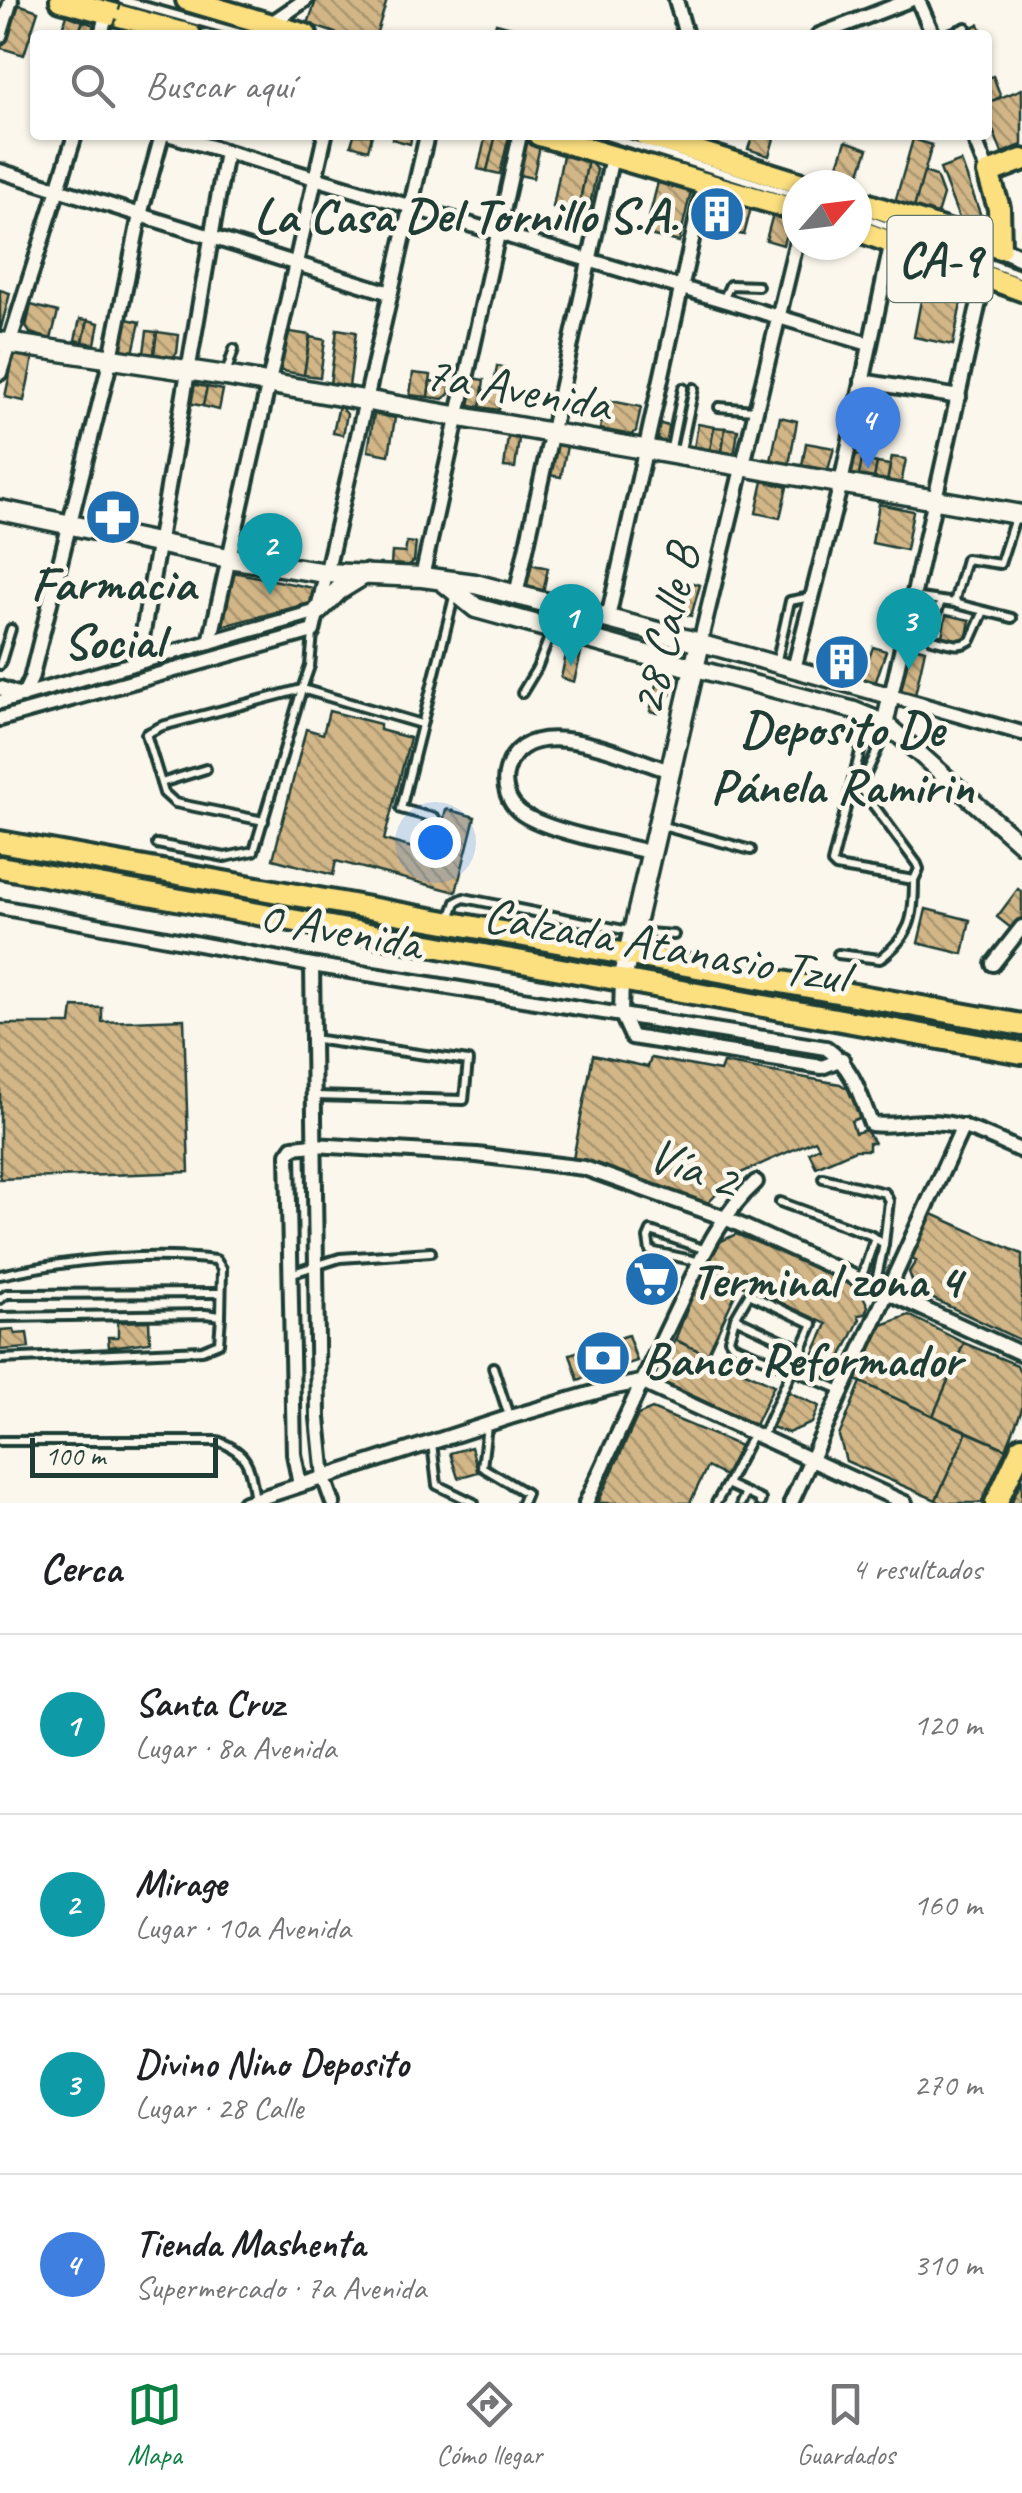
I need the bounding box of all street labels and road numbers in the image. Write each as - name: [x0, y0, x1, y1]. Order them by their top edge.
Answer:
- road number: CA-9: [888, 216, 992, 302]
- street label: 7a Avenida: [420, 341, 619, 436]
- street label: 28 Calle B: [614, 534, 715, 721]
- street label: Calzada Atanasio Tzul: [479, 883, 861, 1010]
- street label: 0 Avenida: [253, 884, 431, 976]
- street label: Vía 2: [640, 1122, 750, 1214]

